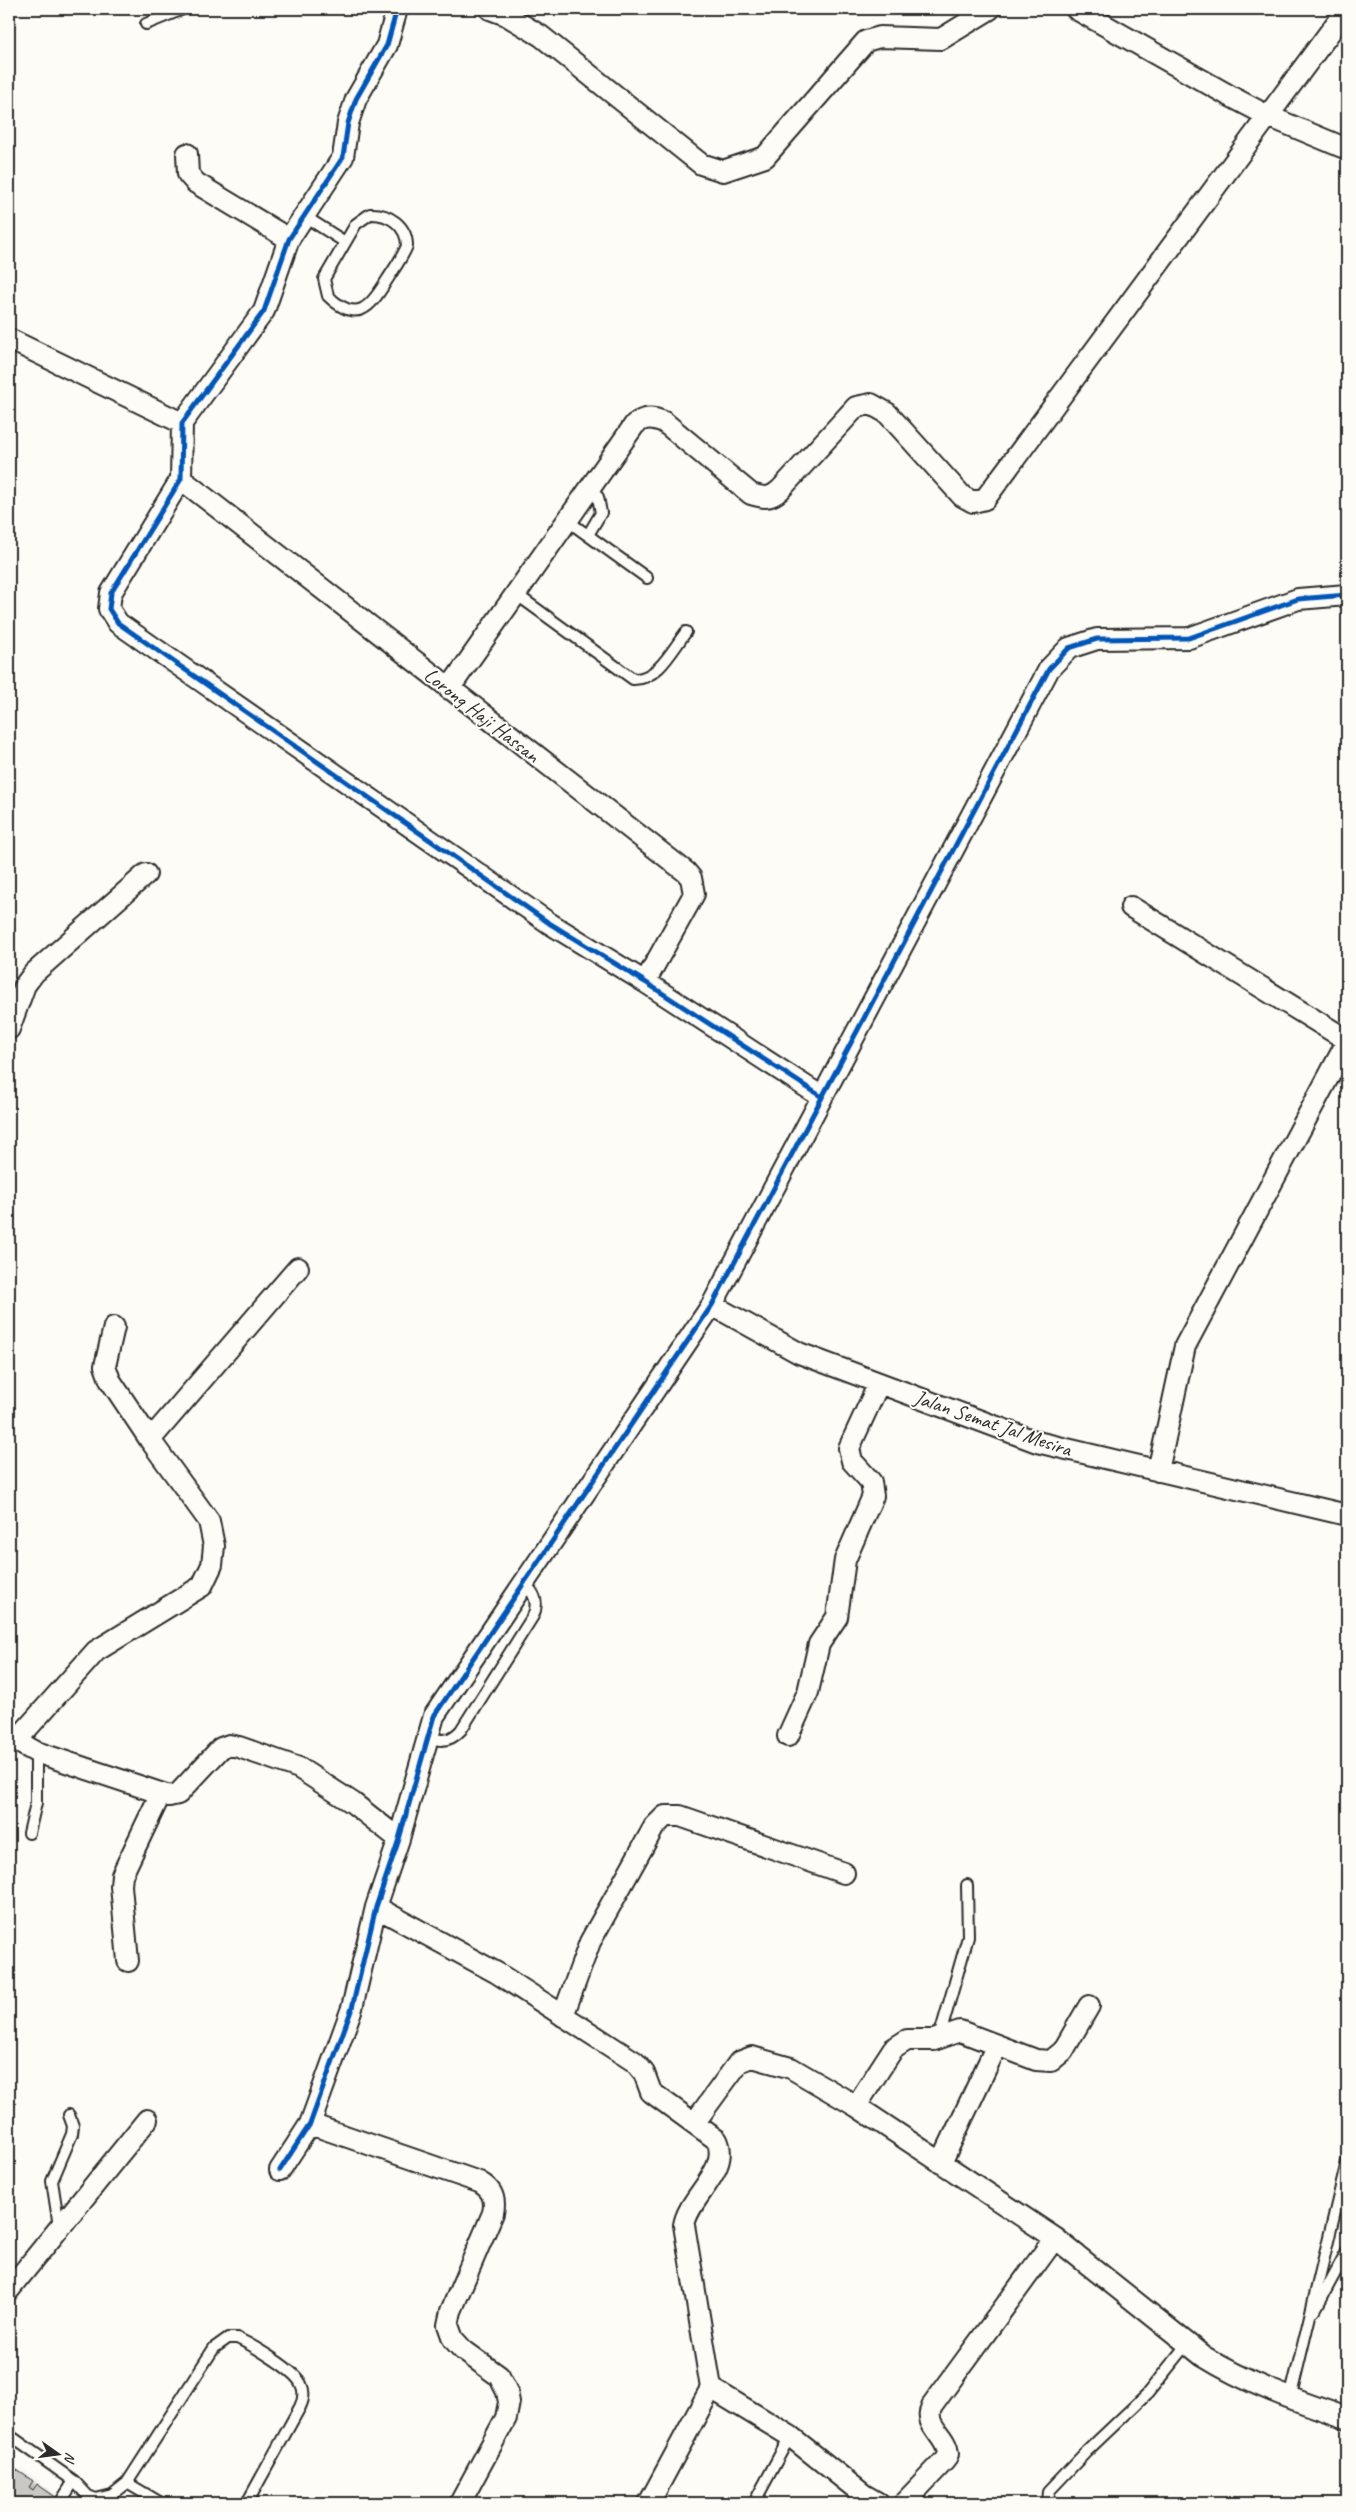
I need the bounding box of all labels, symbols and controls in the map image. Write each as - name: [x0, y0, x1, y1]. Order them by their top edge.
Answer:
- street label: Lorong Haji Hassan: [419, 662, 545, 769]
- street label: Jalan Semat Jal Mesira: [910, 1384, 1076, 1463]
- north arrow: [32, 2430, 82, 2480]
- text: N: [60, 2451, 79, 2466]

